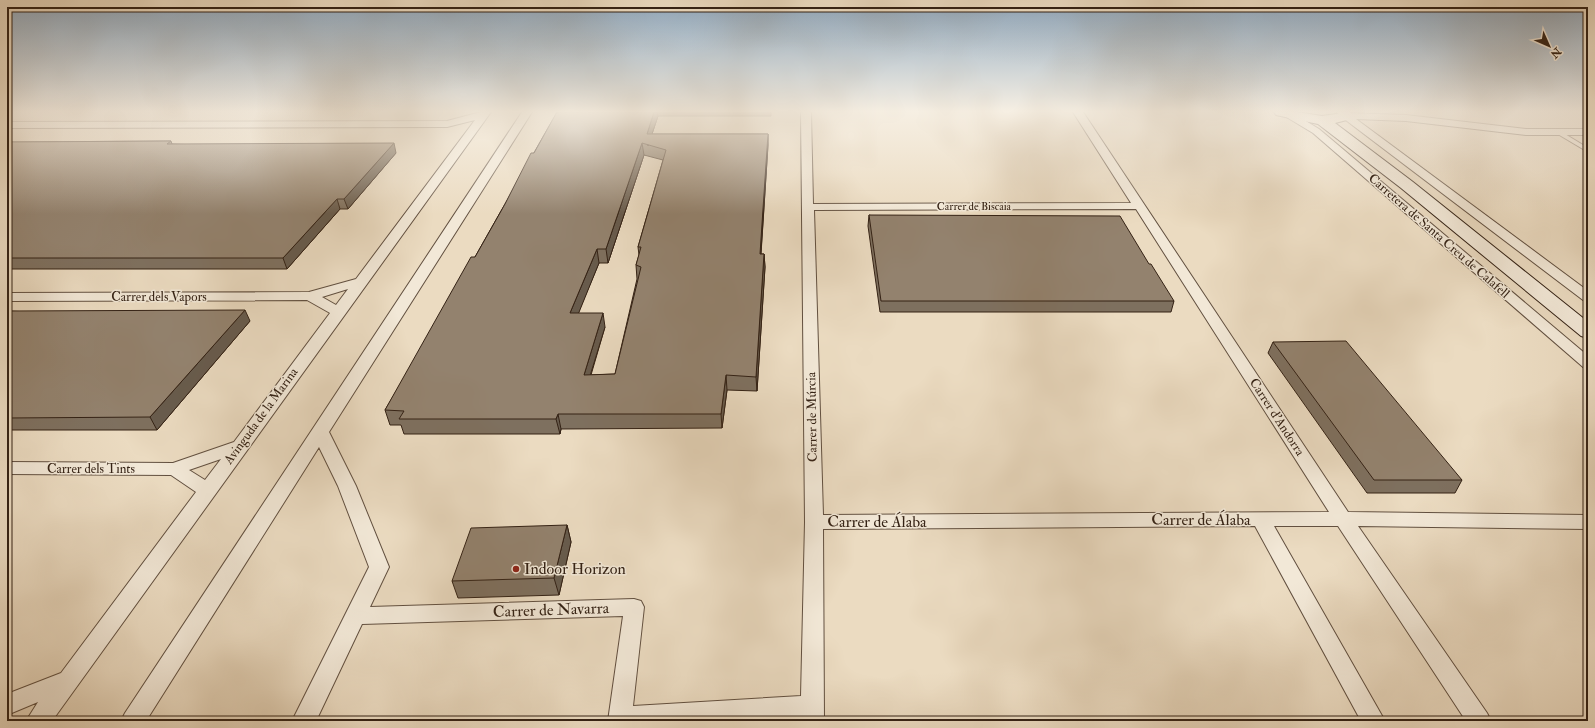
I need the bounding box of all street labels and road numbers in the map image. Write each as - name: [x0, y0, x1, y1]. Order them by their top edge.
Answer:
- street label: Carretera de Santa Creu de Calafell: [1365, 170, 1513, 302]
- street label: Carrer de Biscaia: [937, 200, 1012, 213]
- street label: Carrer dels Vapors: [111, 289, 207, 306]
- street label: Avinguda de la Marina: [220, 364, 302, 468]
- street label: Carrer de Múrcia: [803, 371, 821, 462]
- street label: Carrer d'Andorra: [1246, 375, 1308, 459]
- street label: Carrer dels Tints: [47, 461, 136, 477]
- street label: Carrer de Álaba: [1151, 509, 1251, 530]
- street label: Carrer de Álaba: [827, 511, 927, 532]
- street label: Carrer de Navarra: [493, 598, 610, 622]

